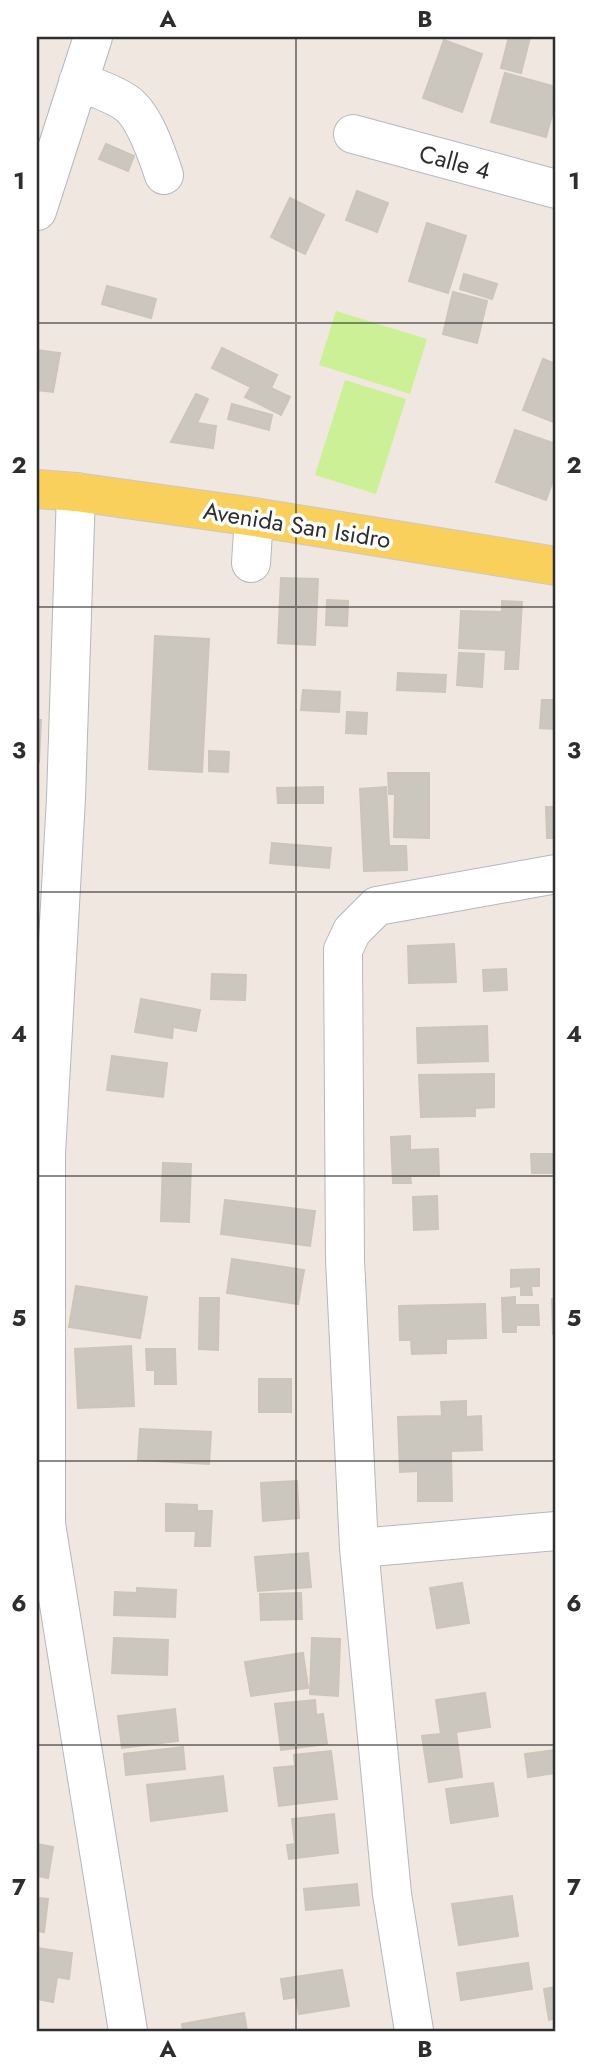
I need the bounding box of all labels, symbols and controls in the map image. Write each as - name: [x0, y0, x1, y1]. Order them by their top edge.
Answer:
- text: A: [159, 2, 177, 36]
- text: B: [417, 2, 433, 36]
- street label: Calle 4: [415, 136, 495, 188]
- text: 1: [13, 164, 25, 198]
- text: 1: [568, 164, 580, 198]
- text: 2: [11, 448, 27, 482]
- text: 2: [566, 448, 582, 482]
- street label: Avenida San Isidro: [201, 493, 393, 557]
- text: 3: [12, 733, 26, 767]
- text: 3: [567, 733, 581, 767]
- text: 4: [11, 1017, 27, 1051]
- text: 4: [566, 1017, 582, 1051]
- text: 5: [12, 1301, 26, 1335]
- text: 5: [567, 1301, 581, 1335]
- text: 6: [11, 1586, 27, 1620]
- text: 6: [566, 1586, 582, 1620]
- text: 7: [12, 1870, 26, 1904]
- text: 7: [567, 1870, 581, 1904]
- text: A: [159, 2032, 177, 2066]
- text: B: [417, 2032, 433, 2066]

